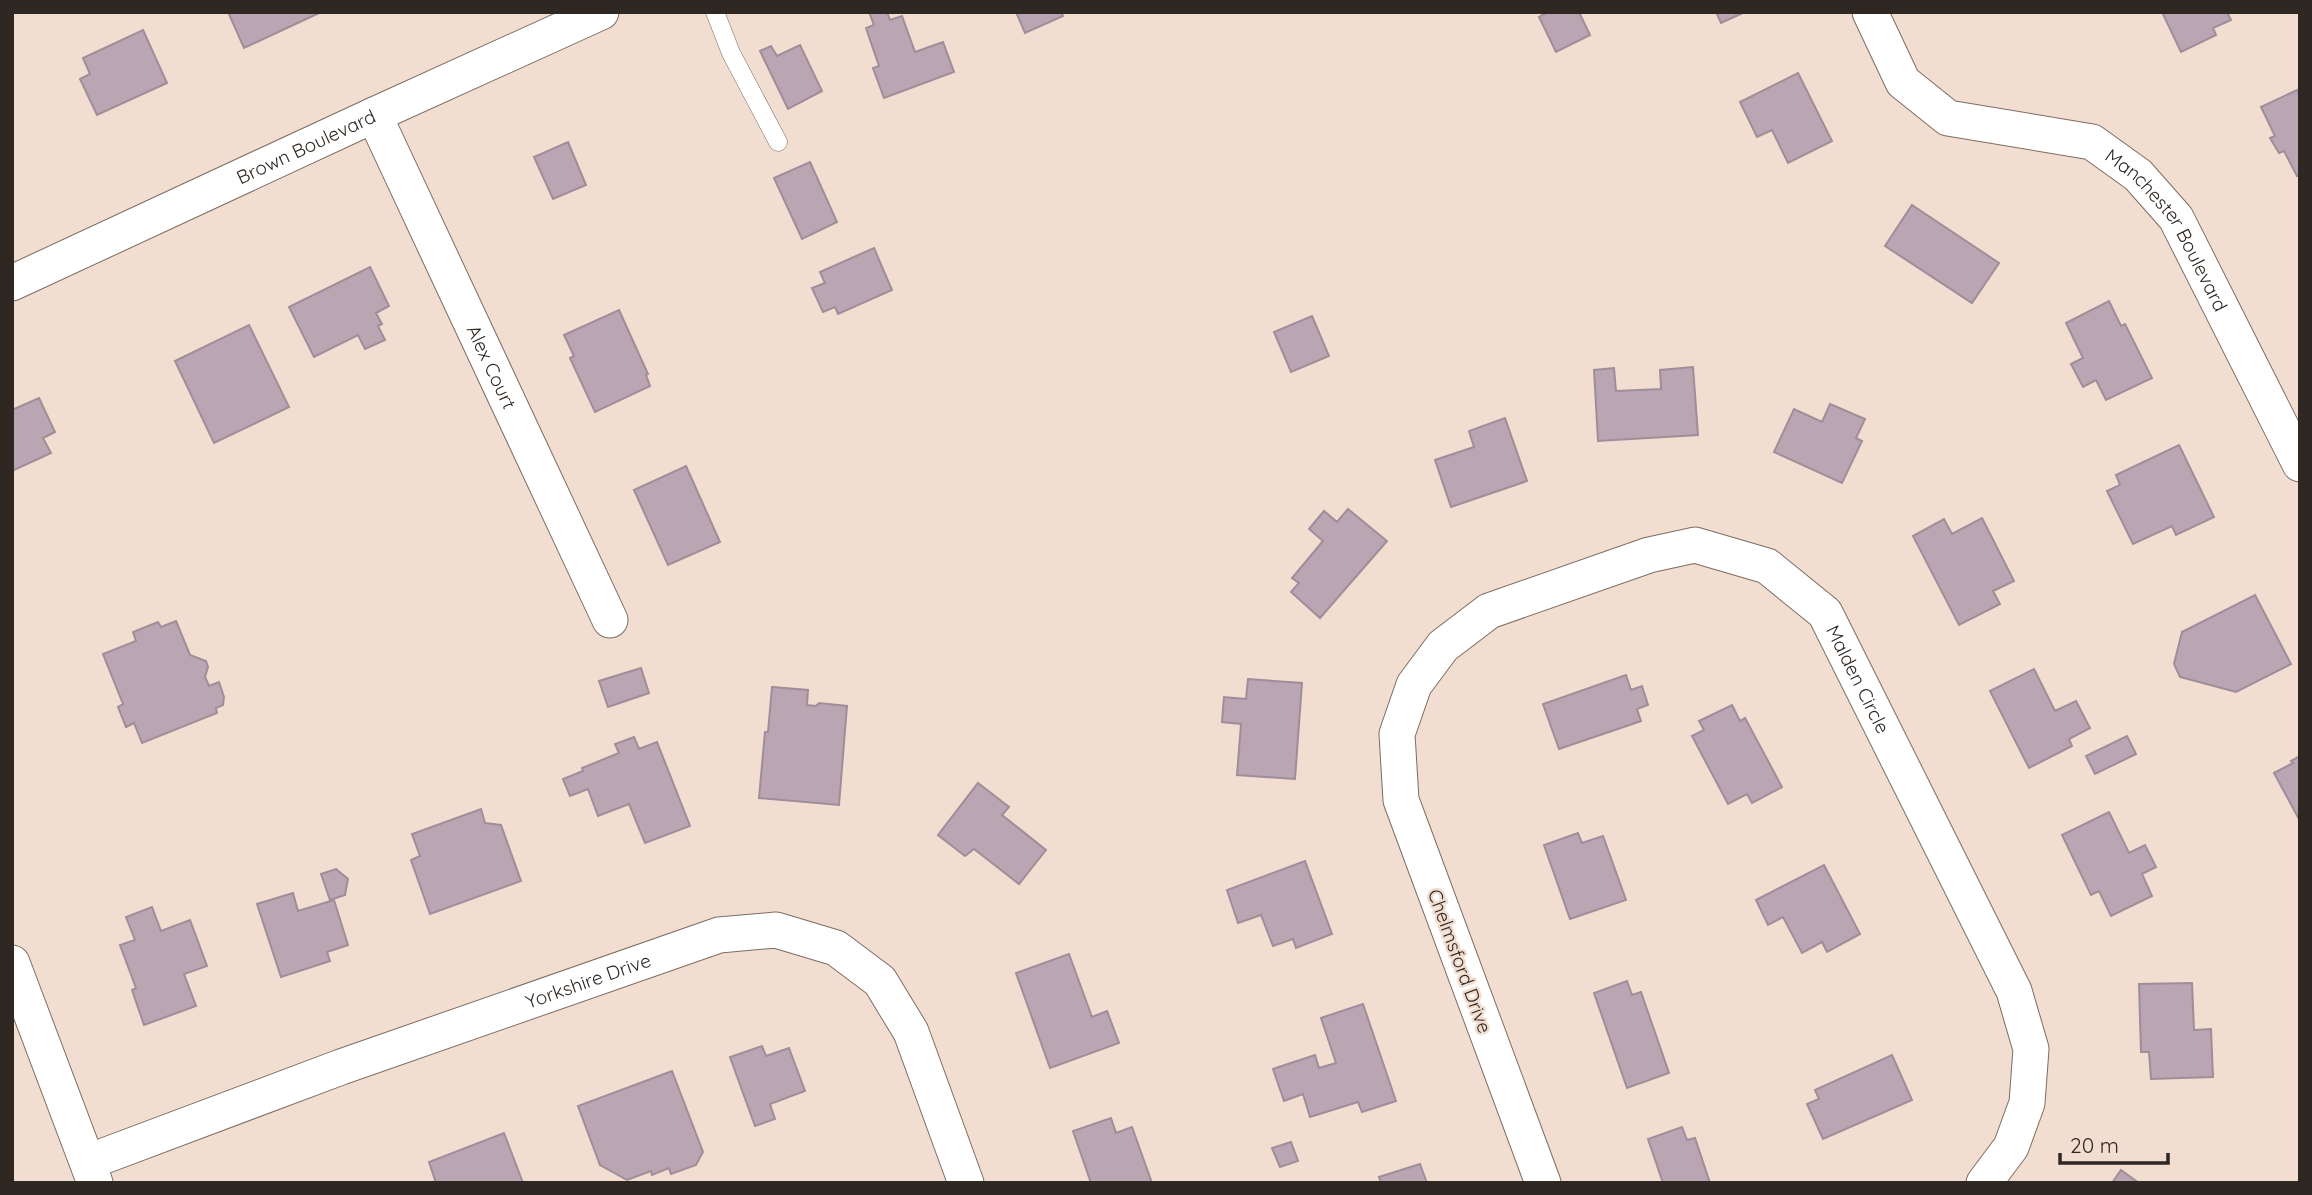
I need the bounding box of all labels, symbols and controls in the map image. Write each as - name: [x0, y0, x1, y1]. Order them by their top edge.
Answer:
- street label: Brown Boulevard: [233, 104, 379, 189]
- street label: Manchester Boulevard: [2101, 143, 2233, 315]
- street label: Alex Court: [462, 321, 522, 413]
- street label: Malden Circle: [1821, 621, 1895, 737]
- street label: Chelmsford Drive: [1423, 886, 1497, 1036]
- street label: Yorkshire Drive: [522, 948, 654, 1014]
- scale bar: [2060, 1122, 2168, 1166]
- text: 20 m: [2070, 1132, 2119, 1158]

